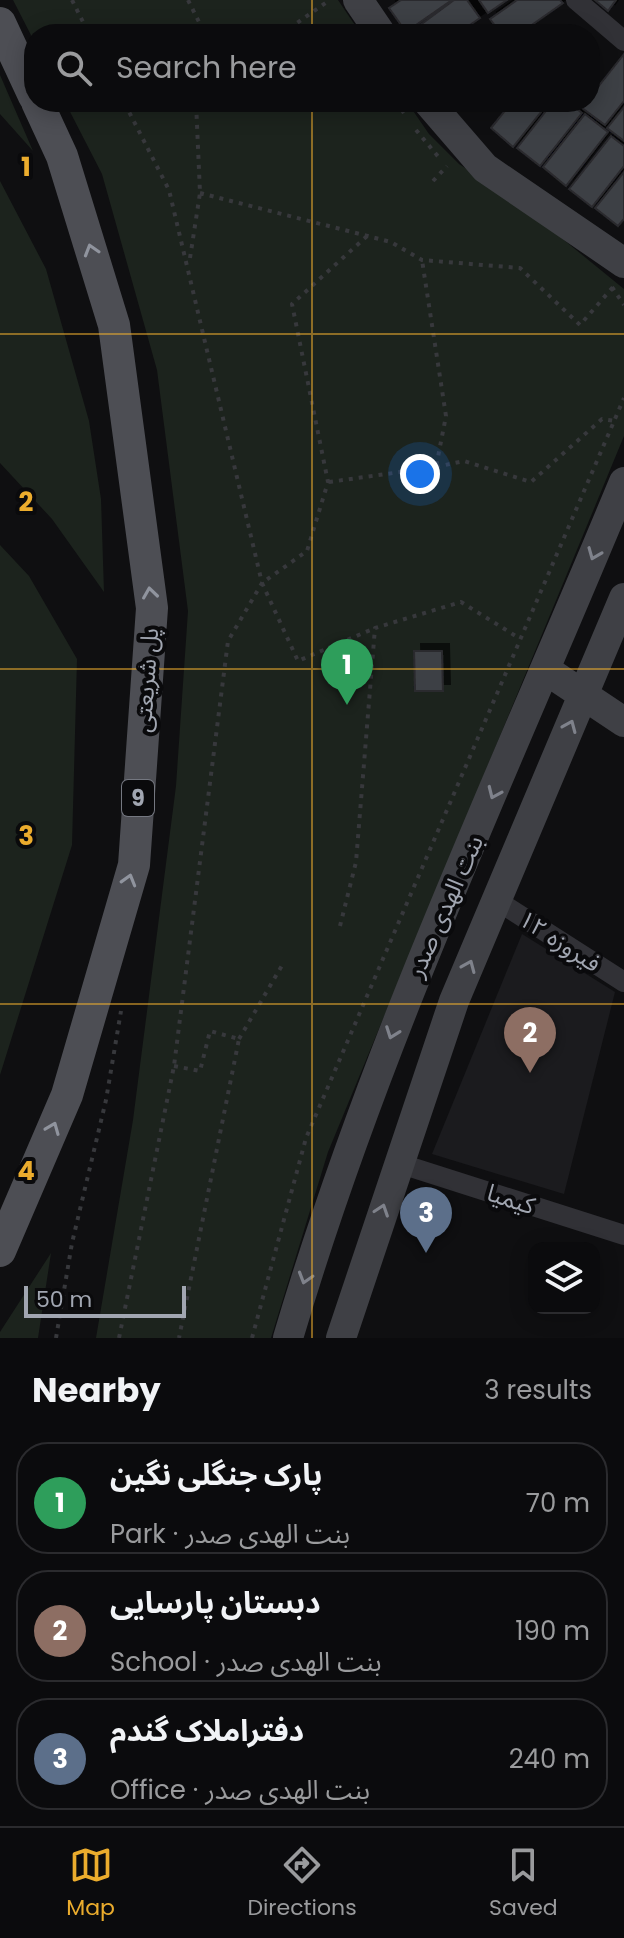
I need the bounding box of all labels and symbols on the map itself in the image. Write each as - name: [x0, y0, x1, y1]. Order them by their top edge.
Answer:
- text: 1: [21, 149, 31, 185]
- one-way arrow: [84, 244, 100, 258]
- your location: [400, 454, 440, 494]
- text: 2: [19, 484, 34, 520]
- one-way arrow: [588, 546, 604, 560]
- one-way arrow: [142, 586, 159, 600]
- street label: پل شریعتی: [126, 626, 166, 734]
- pin: 1: [321, 639, 373, 705]
- one-way arrow: [560, 720, 577, 734]
- road number: 9: [122, 780, 154, 816]
- one-way arrow: [487, 785, 503, 800]
- text: 3: [18, 818, 34, 854]
- street label: بنت الهدی صدر: [399, 830, 491, 983]
- one-way arrow: [120, 873, 136, 887]
- street label: فیروزه ۱۲: [513, 902, 607, 980]
- one-way arrow: [459, 959, 475, 974]
- pin: 2: [504, 1007, 556, 1073]
- one-way arrow: [386, 1025, 402, 1039]
- one-way arrow: [43, 1122, 60, 1136]
- text: 4: [17, 1153, 35, 1189]
- street label: کیمیا: [483, 1176, 540, 1223]
- pin: 3: [400, 1187, 452, 1253]
- one-way arrow: [372, 1204, 388, 1218]
- one-way arrow: [298, 1270, 315, 1284]
- scale bar: [24, 1282, 186, 1318]

